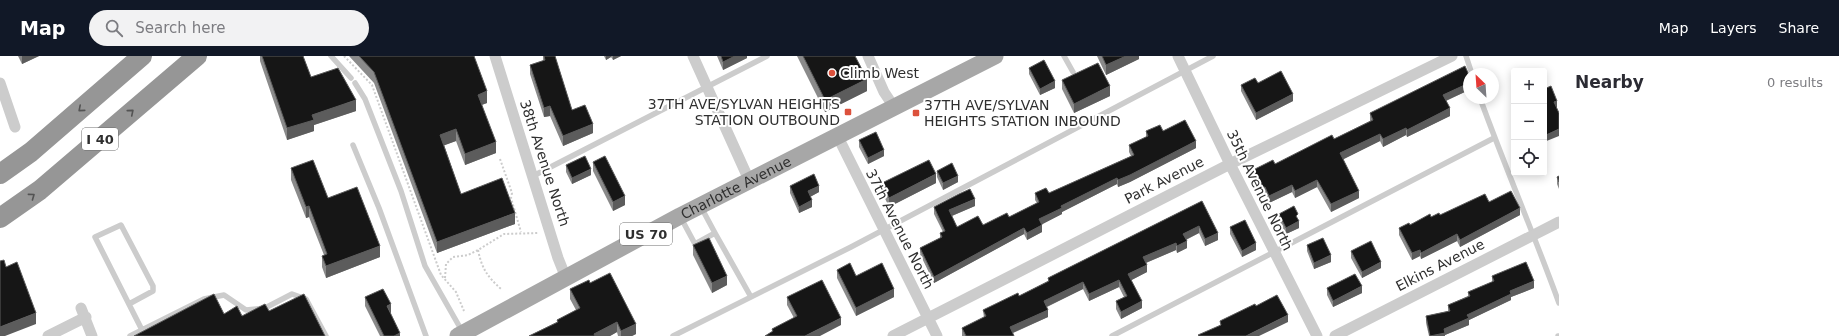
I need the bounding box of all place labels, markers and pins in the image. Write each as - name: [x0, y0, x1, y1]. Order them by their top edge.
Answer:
- place label: Climb West: [840, 65, 919, 81]
- marker: Climb West: [827, 68, 837, 78]
- place label: 37TH AVE/SYLVAN HEIGHTS STATION OUTBOUND: [648, 96, 840, 128]
- place label: 37TH AVE/SYLVAN HEIGHTS STATION INBOUND: [924, 97, 1121, 129]
- marker: 37TH AVE/SYLVAN HEIGHTS STATION OUTBOUND: [843, 107, 853, 117]
- marker: 37TH AVE/SYLVAN HEIGHTS STATION INBOUND: [911, 108, 921, 118]

